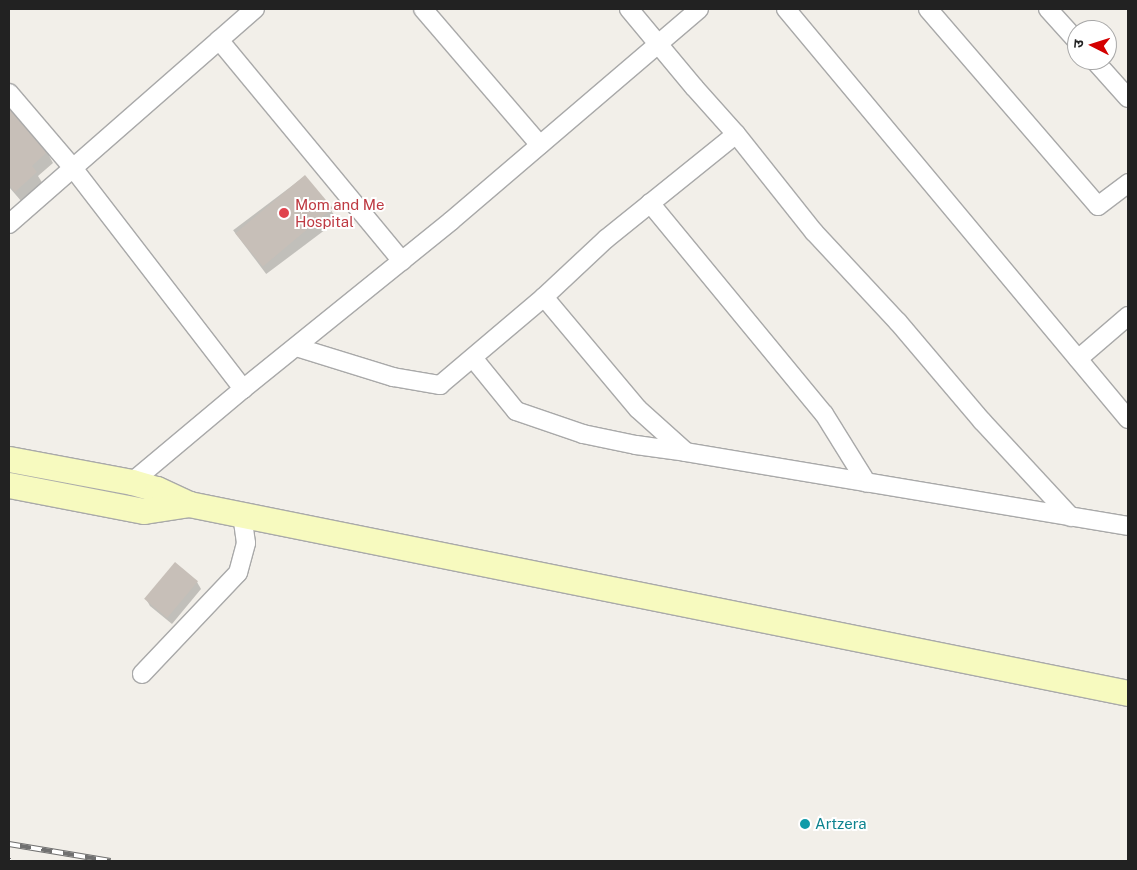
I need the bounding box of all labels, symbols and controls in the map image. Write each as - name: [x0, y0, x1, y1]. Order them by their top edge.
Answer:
- north arrow: [1067, 20, 1117, 70]
- text: उ: [1070, 39, 1086, 49]
- place label: Mom and Me Hospital: [295, 195, 385, 230]
- marker: Mom and Me Hospital: [277, 206, 291, 220]
- place label: Artzera: [815, 815, 867, 833]
- marker: Artzera: [799, 818, 811, 830]

